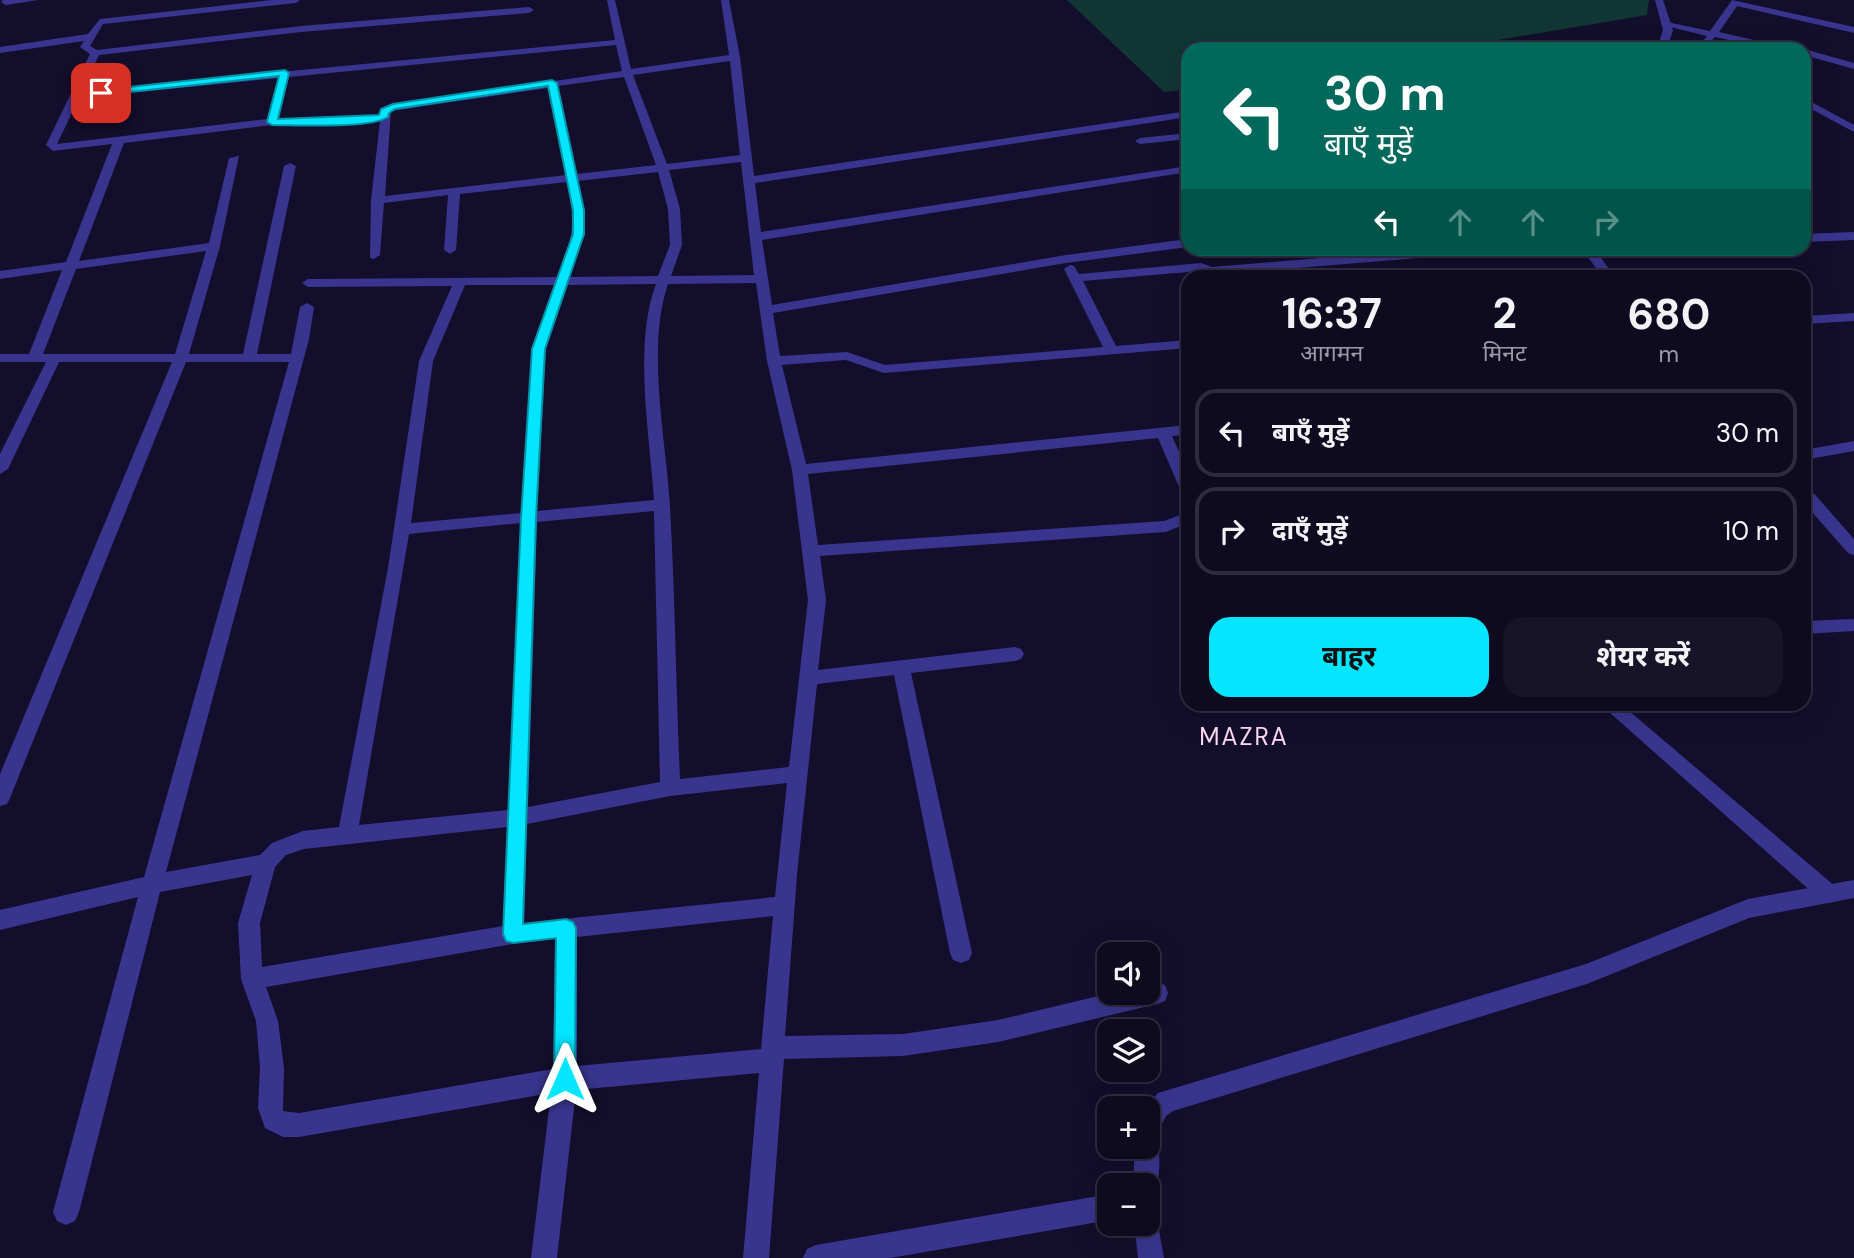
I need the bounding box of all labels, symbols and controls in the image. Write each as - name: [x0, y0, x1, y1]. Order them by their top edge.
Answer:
- text: 30 m: [1324, 61, 1446, 125]
- pin: [71, 63, 131, 123]
- icon: left: [1209, 70, 1300, 161]
- icon: arrive: [82, 74, 120, 112]
- text: बाएँ मुड़ें: [1324, 123, 1413, 165]
- icon: left: [1368, 203, 1406, 241]
- icon: ahead: [1441, 203, 1479, 241]
- icon: ahead: [1514, 203, 1552, 241]
- icon: right: [1587, 203, 1625, 241]
- text: 16:37: [1282, 286, 1382, 341]
- text: 2: [1493, 286, 1517, 341]
- text: 680: [1627, 287, 1710, 342]
- text: आगमन: [1300, 338, 1363, 368]
- text: मिनट: [1483, 338, 1527, 368]
- text: m: [1659, 339, 1679, 369]
- icon: left: [1213, 414, 1251, 452]
- text: बाएँ मुड़ें: [1272, 415, 1349, 449]
- text: 30 m: [1716, 416, 1779, 450]
- icon: right: [1213, 512, 1251, 550]
- text: दाएँ मुड़ें: [1272, 513, 1348, 547]
- text: 10 m: [1723, 514, 1779, 548]
- button: बाहर: [1209, 617, 1489, 697]
- button: शेयर करें: [1503, 617, 1783, 697]
- district label: MAZRA: [1199, 721, 1289, 752]
- map controls: [1097, 942, 1160, 1236]
- button: sound: [1097, 942, 1160, 1005]
- button: layers: [1097, 1019, 1160, 1082]
- position arrow: [528, 1042, 602, 1116]
- button: +: [1097, 1096, 1160, 1159]
- button: −: [1097, 1173, 1160, 1236]

